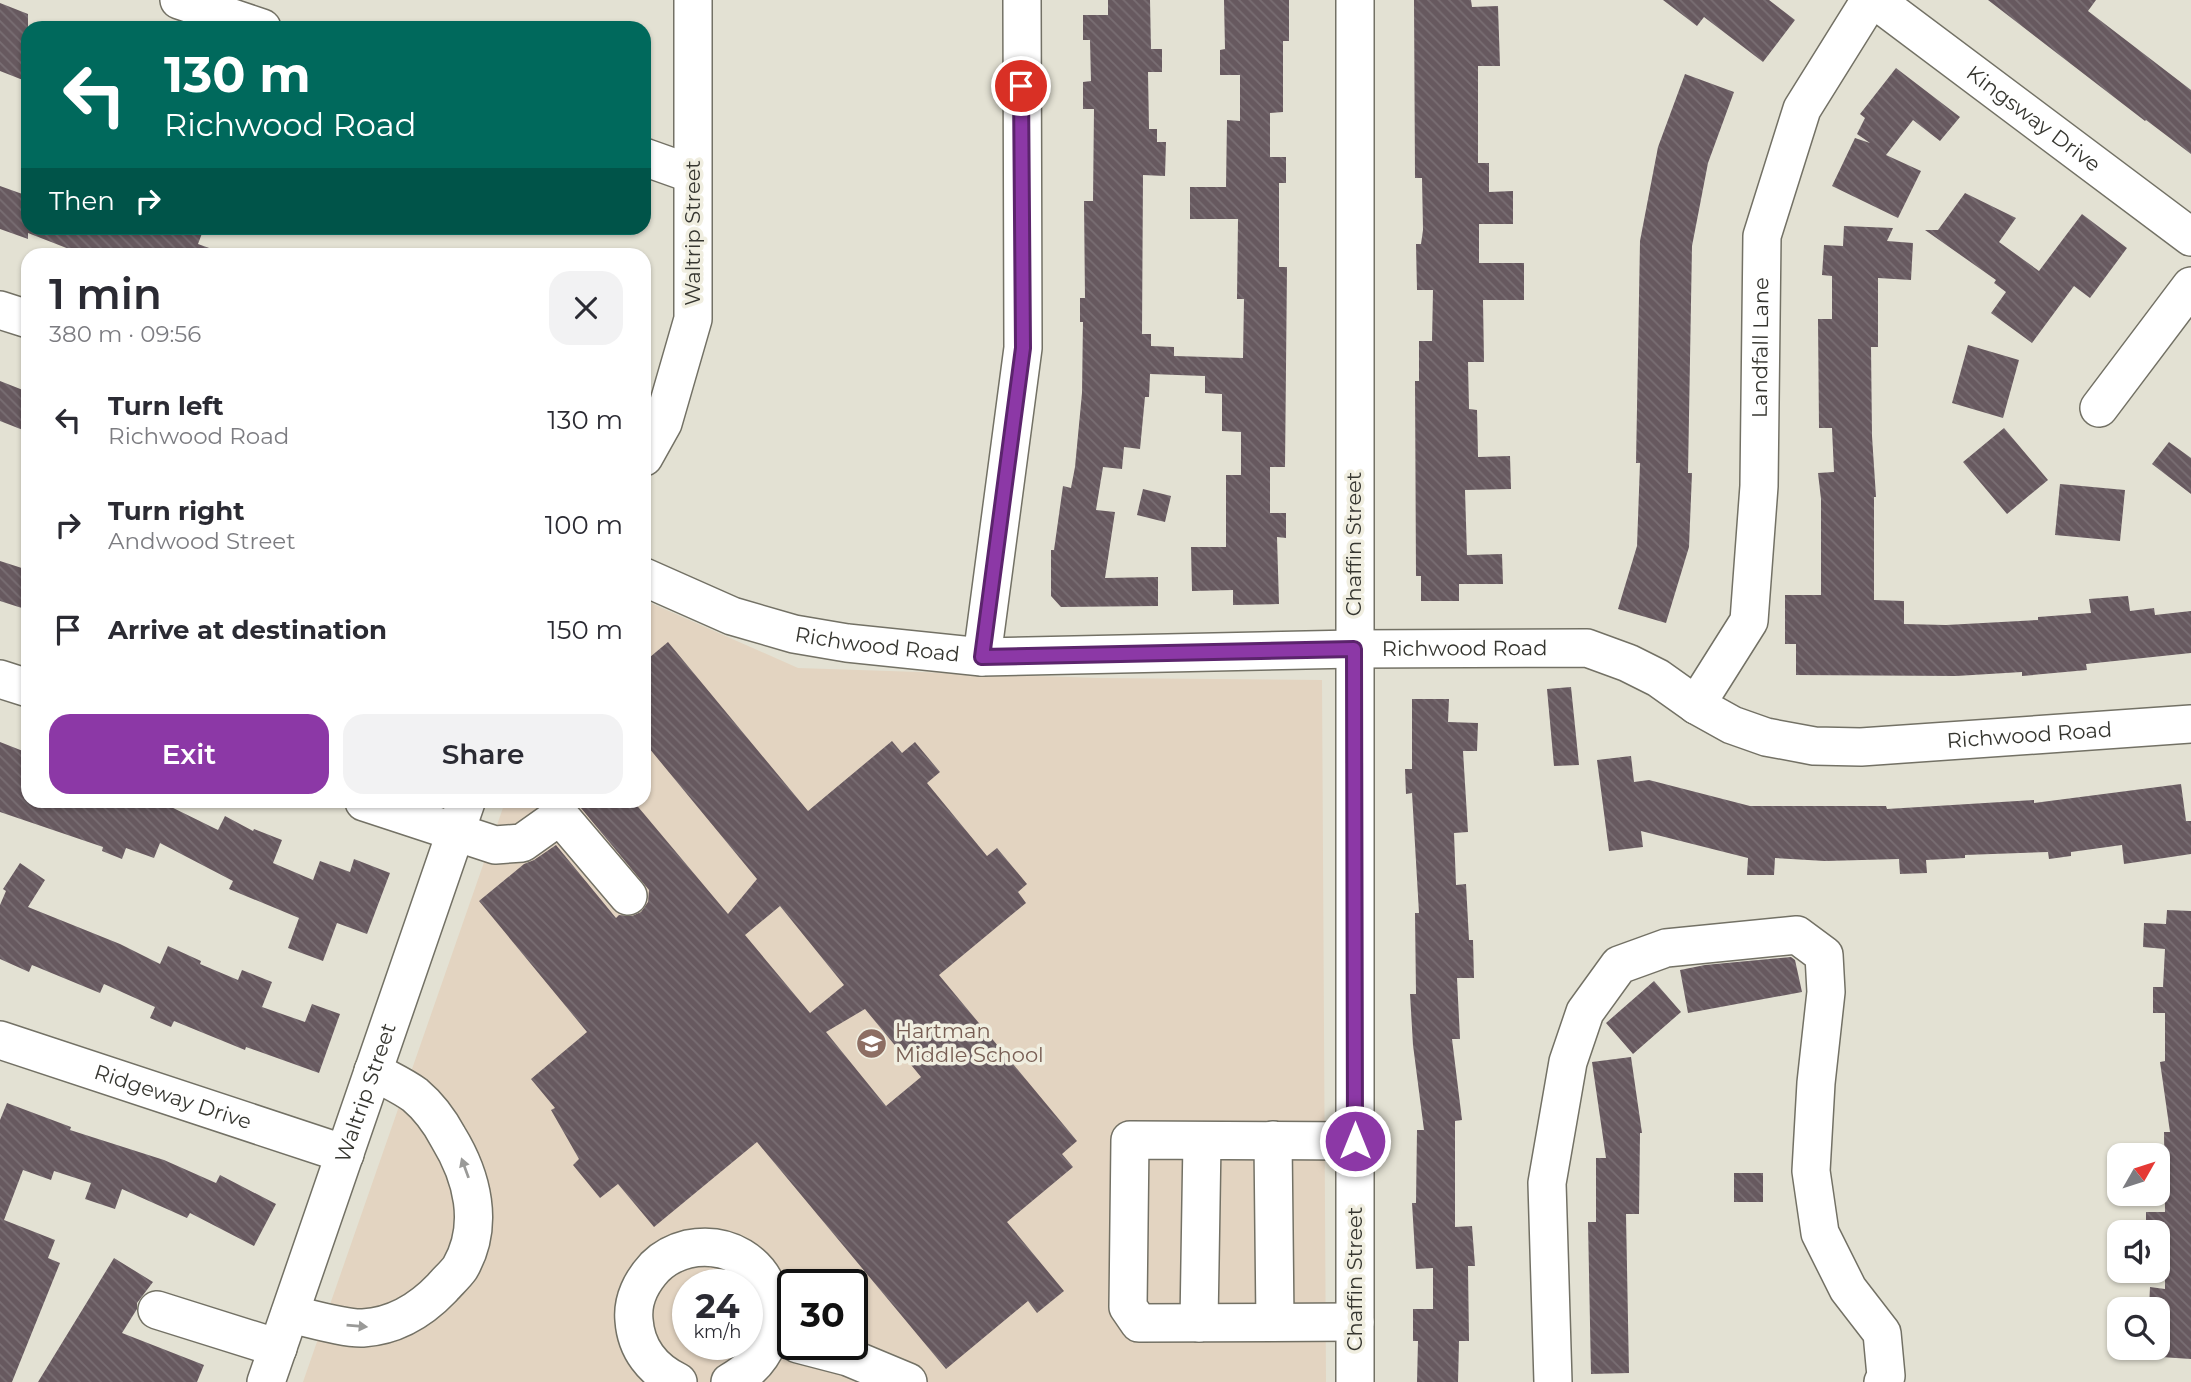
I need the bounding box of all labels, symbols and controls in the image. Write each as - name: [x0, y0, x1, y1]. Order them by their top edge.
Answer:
- text: 130 m: [164, 45, 311, 104]
- icon: left: [49, 49, 140, 140]
- pin: [991, 56, 1051, 116]
- street label: Kingsway Drive: [1962, 60, 2106, 177]
- icon: arrive: [1002, 67, 1040, 105]
- text: Richwood Road: [164, 105, 416, 144]
- street label: Waltrip Street: [680, 160, 705, 306]
- icon: right: [129, 182, 167, 220]
- text: Then: [49, 185, 115, 217]
- text: 1 min: [49, 268, 162, 320]
- button: close: [549, 271, 623, 345]
- street label: Landfall Lane: [1747, 277, 1774, 418]
- text: 380 m · 09:56: [49, 320, 201, 348]
- text: Turn left: [108, 390, 224, 422]
- icon: left: [49, 401, 87, 439]
- text: 130 m: [547, 404, 623, 436]
- text: Richwood Road: [108, 422, 289, 450]
- street label: Chaffin Street: [1341, 472, 1366, 616]
- text: Turn right: [108, 495, 244, 527]
- icon: right: [49, 506, 87, 544]
- text: 100 m: [545, 509, 623, 541]
- text: Andwood Street: [108, 527, 296, 555]
- icon: arrive: [49, 611, 87, 649]
- text: Arrive at destination: [108, 614, 387, 646]
- text: 150 m: [547, 614, 623, 646]
- street label: Richwood Road: [793, 621, 961, 667]
- street label: Richwood Road: [1382, 635, 1548, 661]
- button: Exit: [49, 714, 329, 794]
- button: Share: [343, 714, 623, 794]
- street label: Richwood Road: [1946, 717, 2113, 753]
- place label: Hartman Middle School: [895, 1018, 1044, 1067]
- street label: Waltrip Street: [330, 1020, 401, 1166]
- school or university icon: Hartman Middle School: [855, 1026, 889, 1060]
- street label: Ridgeway Drive: [91, 1059, 255, 1134]
- position arrow: [1318, 1104, 1392, 1178]
- north arrow: [2107, 1143, 2170, 1206]
- map controls: [2107, 1143, 2170, 1360]
- one-way arrow: [459, 1158, 470, 1179]
- street label: Chaffin Street: [1342, 1207, 1367, 1351]
- button: sound: [2107, 1220, 2170, 1283]
- speed limit sign: 30: [777, 1269, 868, 1360]
- text: 24: [695, 1284, 740, 1327]
- button: search: [2107, 1297, 2170, 1360]
- one-way arrow: [346, 1321, 368, 1332]
- text: km/h: [693, 1321, 742, 1343]

